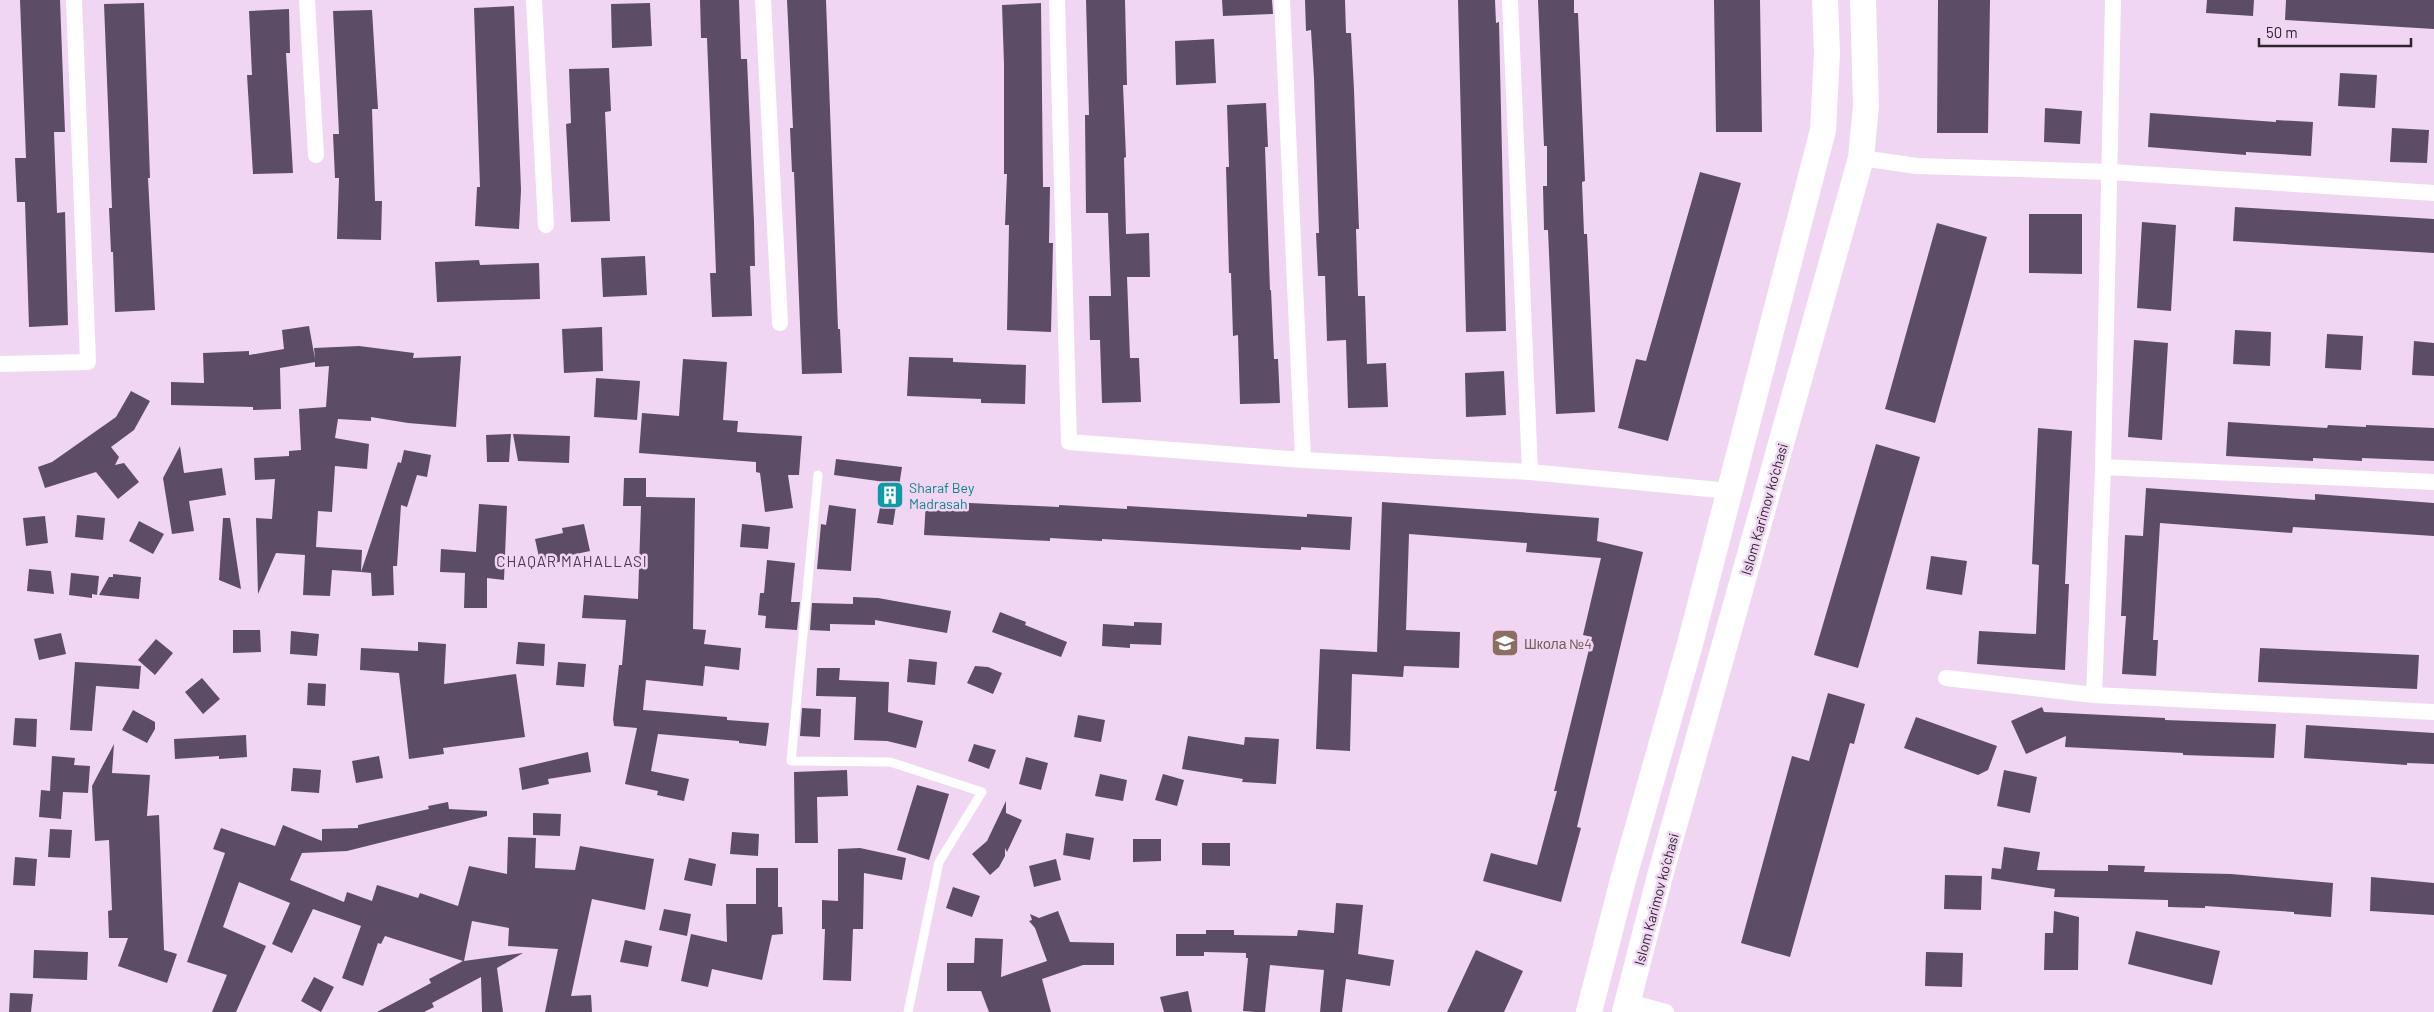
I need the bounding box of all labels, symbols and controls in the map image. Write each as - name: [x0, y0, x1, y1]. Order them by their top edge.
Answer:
- scale bar: [2259, 15, 2412, 47]
- text: 50 m: [2266, 23, 2298, 41]
- street label: Islom Karimov ko‘chasi: [1737, 441, 1791, 577]
- place label: Sharaf Bey Madrasah: [909, 479, 975, 512]
- building icon: Sharaf Bey Madrasah: [875, 480, 905, 510]
- district label: CHAQAR MAHALLASI: [496, 552, 648, 570]
- school or university icon: Школа №4: [1490, 628, 1520, 658]
- place label: Школа №4: [1524, 635, 1592, 652]
- street label: Islom Karimov ko‘chasi: [1630, 831, 1682, 967]

